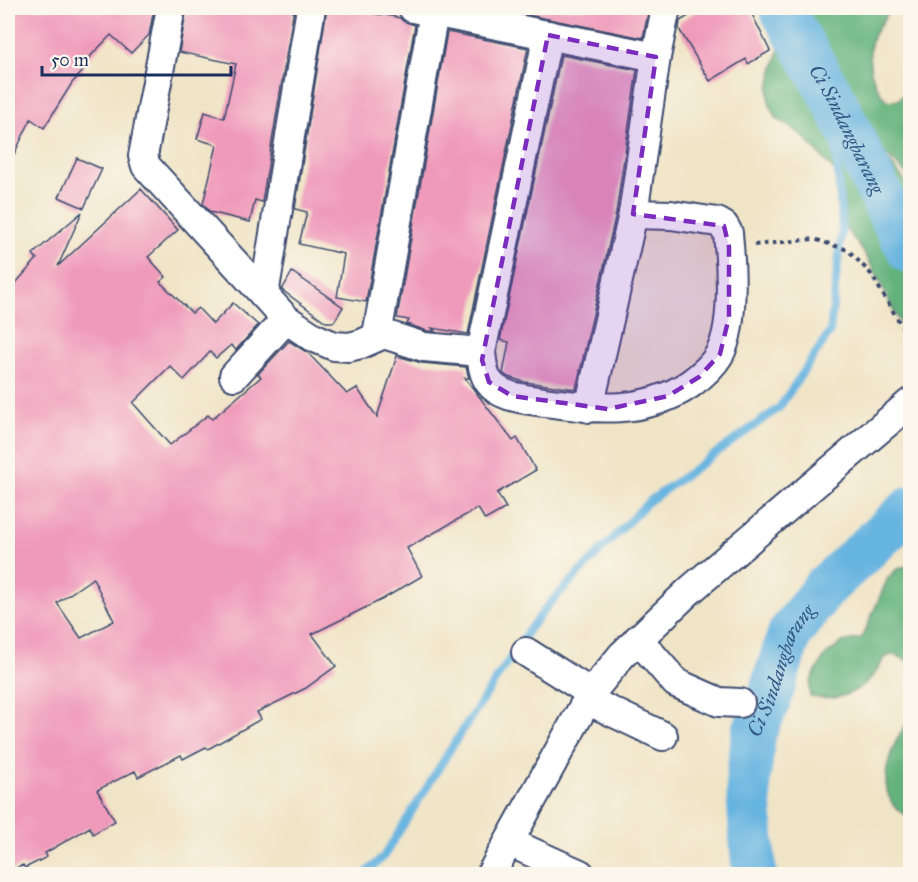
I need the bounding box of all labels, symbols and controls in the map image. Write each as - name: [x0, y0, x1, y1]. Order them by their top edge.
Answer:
- scale bar: [42, 39, 231, 77]
- text: 50 m: [51, 49, 89, 71]
- water label: Ci Sindangbarang: [804, 60, 891, 199]
- water label: Ci Sindangbarang: [742, 598, 820, 740]

